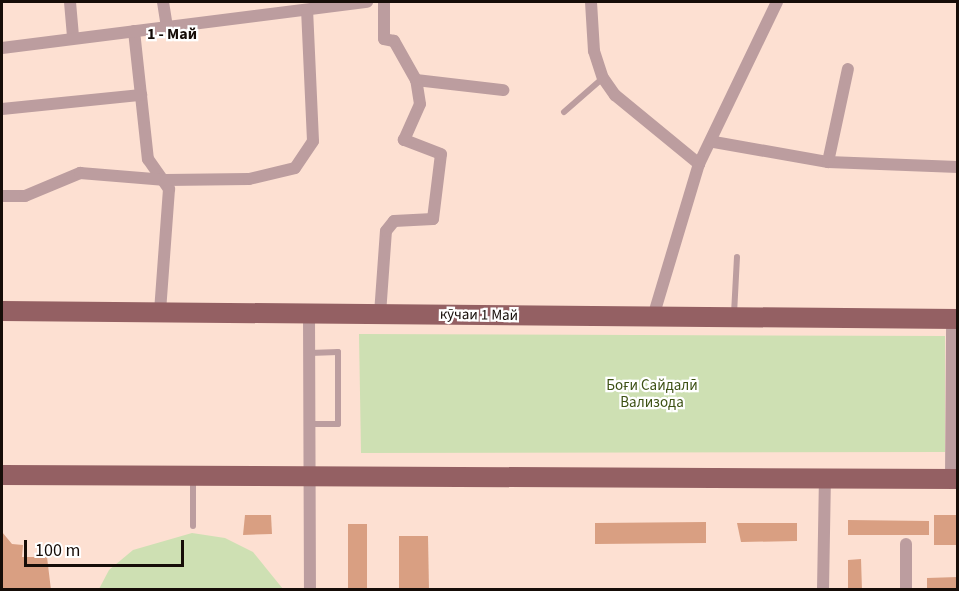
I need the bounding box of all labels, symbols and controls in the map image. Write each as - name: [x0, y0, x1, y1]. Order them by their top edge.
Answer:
- district label: 1 - Май: [147, 24, 197, 44]
- street label: кӯчаи 1 Май: [440, 305, 518, 325]
- park label: Боғи Сайдалӣ Вализода: [606, 376, 698, 411]
- scale bar: [27, 528, 188, 566]
- text: 100 m: [35, 538, 80, 563]

